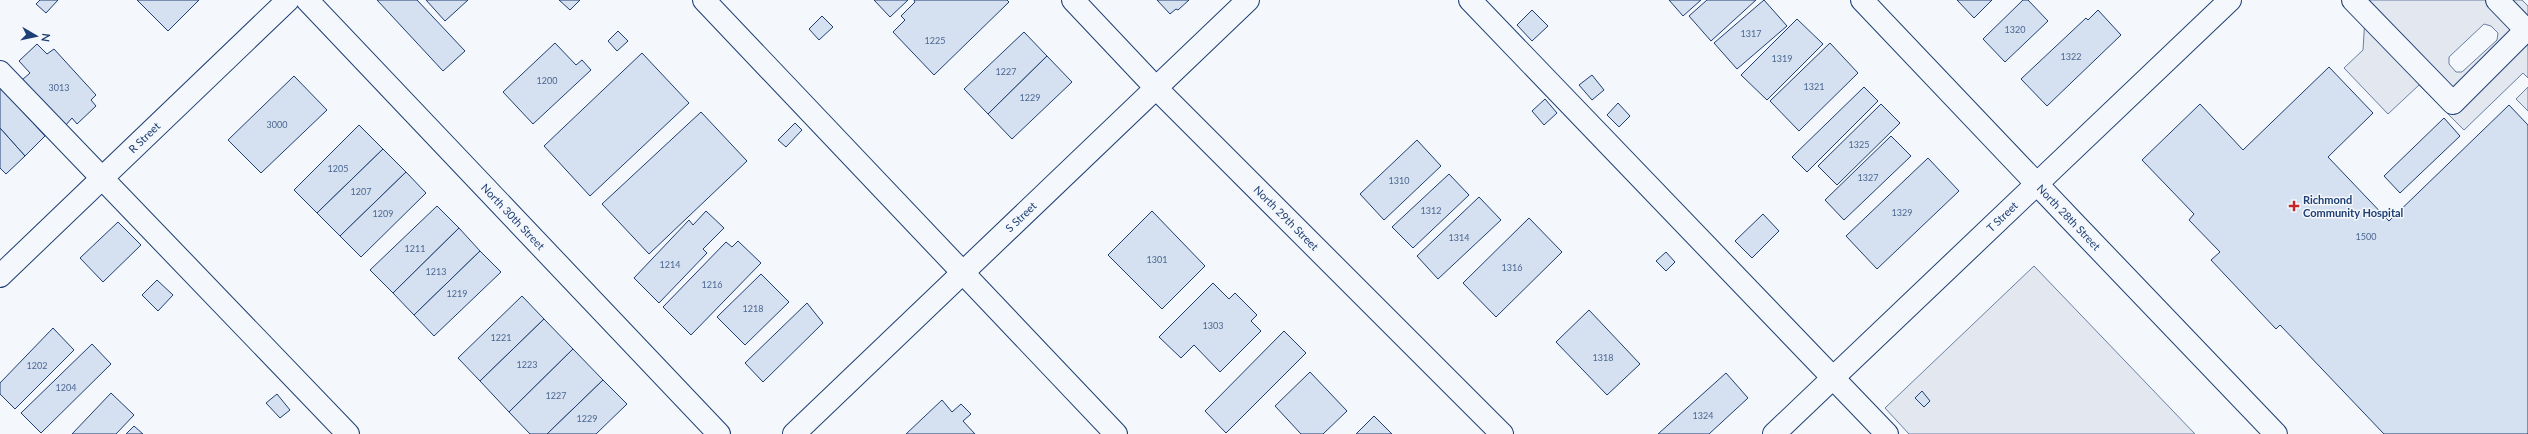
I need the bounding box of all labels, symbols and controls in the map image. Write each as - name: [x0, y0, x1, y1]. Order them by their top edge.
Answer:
- north arrow: [16, 16, 56, 56]
- house number: 1320: [2005, 24, 2025, 35]
- house number: 1317: [1741, 28, 1761, 39]
- text: N: [39, 32, 53, 43]
- house number: 1225: [925, 35, 945, 46]
- house number: 1322: [2061, 51, 2081, 62]
- house number: 1319: [1772, 53, 1792, 64]
- house number: 1227: [996, 66, 1016, 77]
- house number: 1200: [537, 75, 557, 86]
- house number: 1321: [1804, 81, 1824, 92]
- house number: 3013: [49, 82, 69, 93]
- house number: 1229: [1020, 92, 1040, 103]
- street label: R Street: [126, 119, 163, 155]
- house number: 3000: [267, 119, 287, 130]
- house number: 1325: [1849, 139, 1869, 150]
- house number: 1205: [328, 163, 348, 174]
- house number: 1327: [1858, 172, 1878, 183]
- house number: 1310: [1389, 175, 1409, 186]
- street label: North 30th Street: [479, 181, 548, 252]
- street label: North 28th Street: [2035, 181, 2103, 253]
- street label: North 29th Street: [1251, 183, 1322, 253]
- house number: 1207: [351, 186, 371, 197]
- place label: Richmond Community Hospital: [2303, 193, 2404, 219]
- street label: S Street: [1002, 199, 1039, 234]
- street label: T Street: [1984, 199, 2020, 234]
- marker: Richmond Community Hospital: [2288, 200, 2300, 212]
- house number: 1312: [1421, 205, 1441, 216]
- house number: 1329: [1892, 207, 1912, 218]
- house number: 1209: [373, 208, 393, 219]
- house number: 1500: [2356, 231, 2376, 242]
- house number: 1314: [1449, 232, 1469, 243]
- house number: 1211: [405, 243, 425, 254]
- house number: 1301: [1147, 254, 1167, 265]
- house number: 1214: [660, 259, 680, 270]
- house number: 1316: [1502, 262, 1522, 273]
- house number: 1213: [426, 266, 446, 277]
- house number: 1216: [702, 279, 722, 290]
- house number: 1219: [447, 288, 467, 299]
- house number: 1218: [743, 303, 763, 314]
- house number: 1303: [1203, 320, 1223, 331]
- house number: 1221: [491, 332, 511, 343]
- house number: 1318: [1593, 352, 1613, 363]
- house number: 1223: [517, 359, 537, 370]
- house number: 1202: [27, 360, 47, 371]
- house number: 1204: [56, 382, 76, 393]
- house number: 1227: [546, 390, 566, 401]
- house number: 1324: [1693, 410, 1713, 421]
- house number: 1229: [577, 413, 597, 424]

